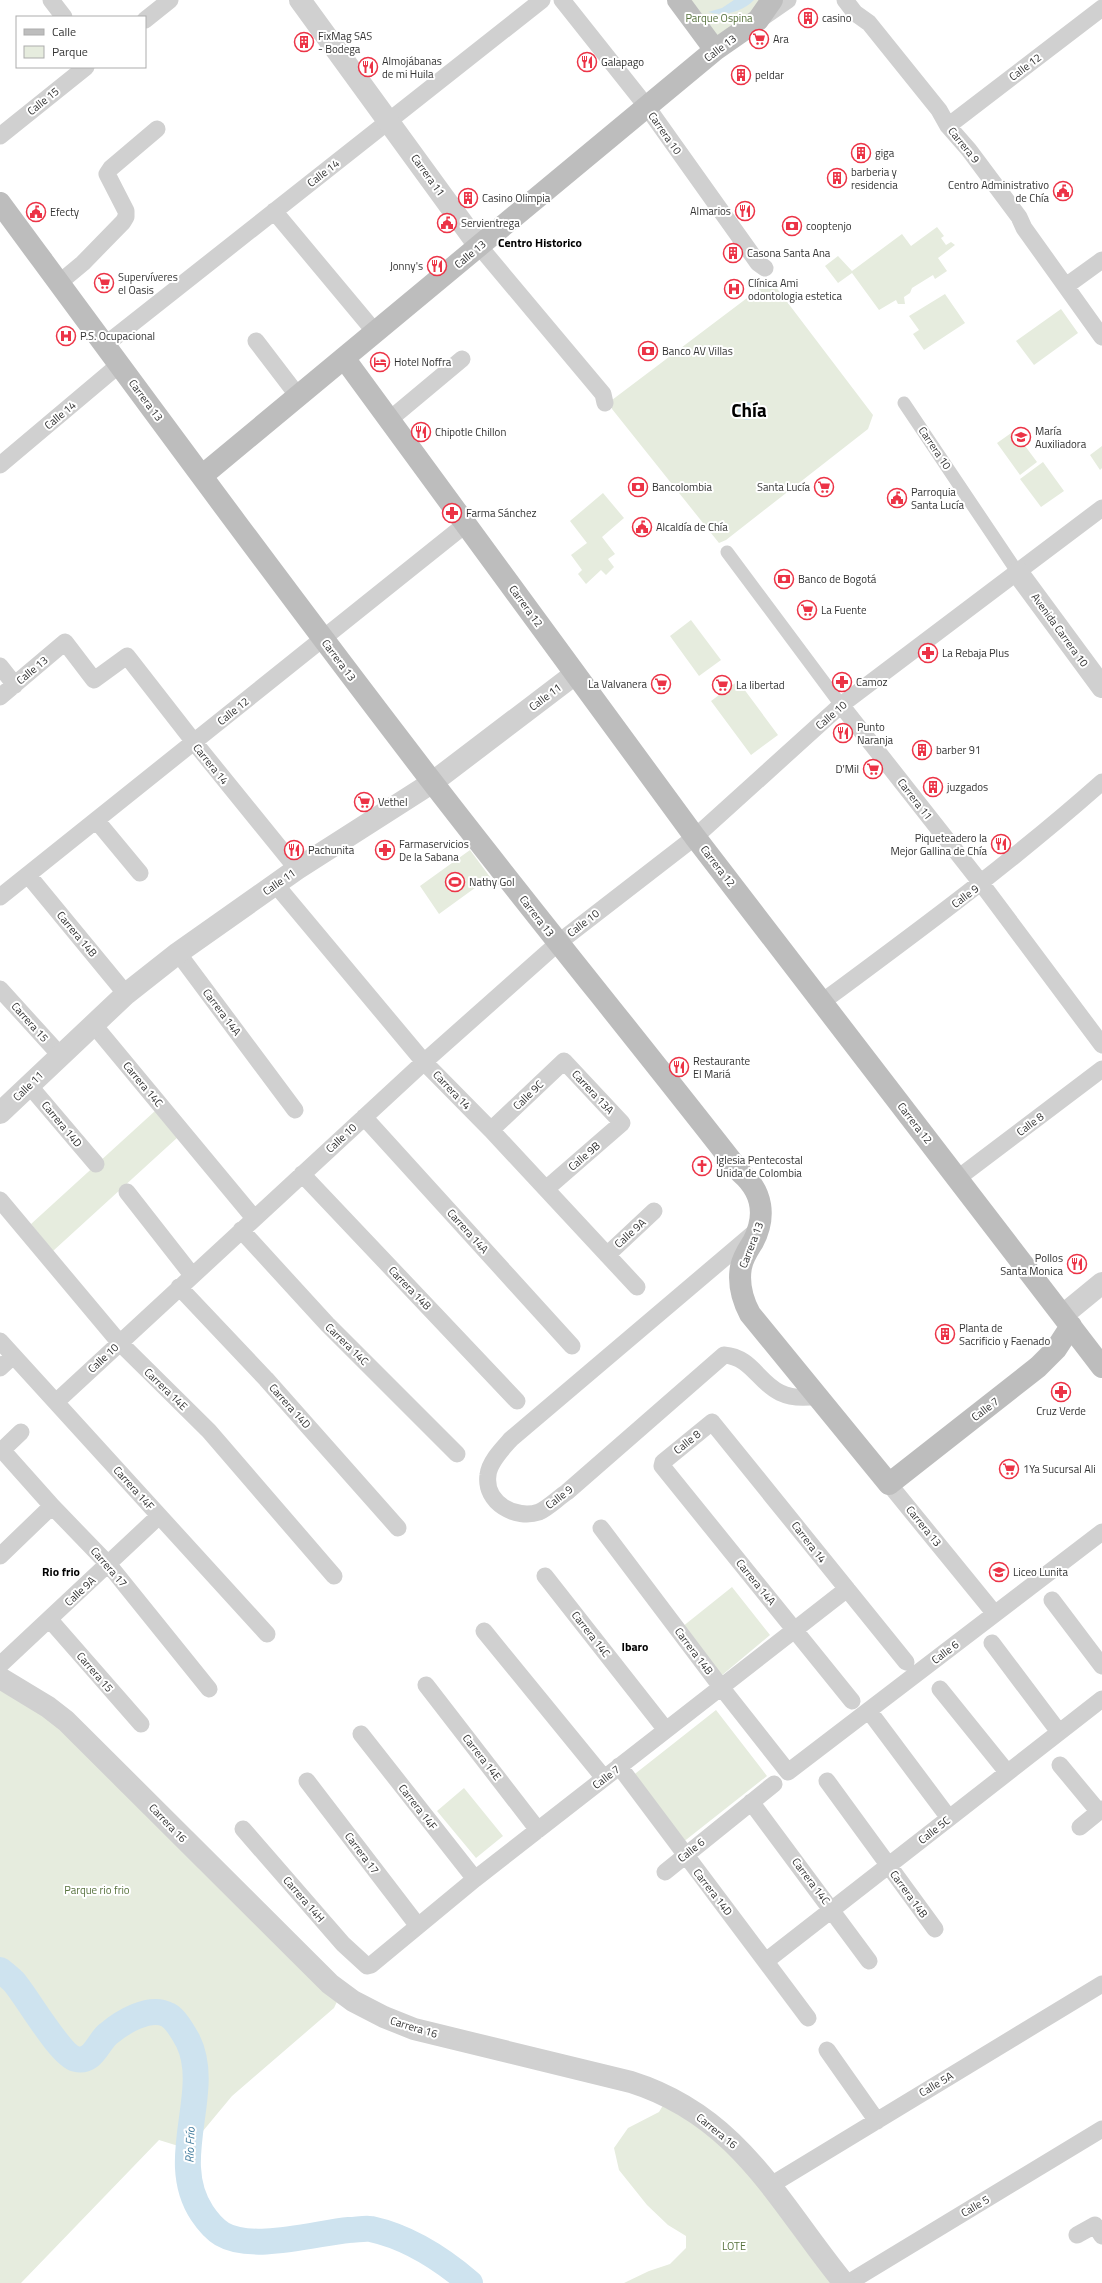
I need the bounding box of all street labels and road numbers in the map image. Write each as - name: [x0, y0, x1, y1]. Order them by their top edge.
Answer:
- street label: Calle 13: [700, 31, 740, 65]
- street label: Calle 12: [1005, 50, 1045, 84]
- street label: Calle 15: [24, 83, 62, 119]
- street label: Carrera 10: [645, 109, 685, 157]
- street label: Carrera 9: [944, 123, 984, 167]
- street label: Carrera 11: [407, 151, 449, 199]
- street label: Calle 14: [304, 155, 342, 191]
- street label: Calle 13: [451, 236, 489, 272]
- street label: Carrera 13: [125, 376, 167, 424]
- street label: Calle 14: [41, 397, 79, 433]
- street label: Carrera 10: [915, 423, 955, 473]
- street label: Carrera 12: [505, 582, 547, 630]
- street label: Avenida Carrera 10: [1028, 590, 1092, 670]
- street label: Carrera 13: [318, 636, 360, 684]
- street label: Calle 13: [13, 652, 51, 688]
- street label: Calle 11: [525, 680, 565, 714]
- street label: Calle 12: [214, 693, 252, 729]
- street label: Calle 10: [812, 697, 850, 733]
- street label: Carrera 14: [189, 740, 233, 788]
- street label: Carrera 11: [894, 775, 936, 823]
- street label: Carrera 12: [697, 842, 739, 890]
- street label: Calle 11: [259, 865, 299, 899]
- street label: Calle 9: [948, 880, 982, 912]
- street label: Carrera 13: [516, 892, 558, 940]
- street label: Calle 10: [564, 905, 602, 941]
- street label: Carrera 14B: [53, 908, 101, 961]
- street label: Carrera 14A: [199, 985, 245, 1039]
- street label: Carrera 15: [8, 999, 52, 1045]
- street label: Carrera 14C: [119, 1058, 167, 1110]
- street label: Carrera 13A: [568, 1066, 618, 1118]
- street label: Calle 11: [9, 1067, 47, 1105]
- street label: Carrera 14: [429, 1067, 475, 1113]
- street label: Calle 9C: [509, 1076, 547, 1114]
- street label: Carrera 14D: [38, 1098, 86, 1150]
- street label: Carrera 12: [894, 1099, 936, 1147]
- street label: Calle 8: [1013, 1108, 1047, 1140]
- street label: Calle 10: [322, 1120, 360, 1156]
- street label: Calle 9B: [565, 1138, 604, 1174]
- street label: Carrera 14A: [444, 1205, 493, 1257]
- street label: Calle 9A: [611, 1214, 650, 1251]
- street label: Carrera 13: [735, 1219, 767, 1271]
- street label: Carrera 14B: [385, 1263, 435, 1314]
- street label: Carrera 14C: [322, 1319, 372, 1369]
- street label: Calle 10: [84, 1340, 122, 1376]
- street label: Carrera 14E: [141, 1364, 191, 1414]
- street label: Carrera 14D: [265, 1380, 315, 1432]
- street label: Calle 7: [968, 1393, 1002, 1425]
- street label: Calle 8: [670, 1426, 704, 1458]
- street label: Carrera 14F: [110, 1462, 158, 1514]
- street label: Calle 9: [542, 1481, 576, 1513]
- street label: Carrera 13: [902, 1502, 946, 1550]
- street label: Carrera 14: [788, 1518, 830, 1566]
- street label: Carrera 17: [87, 1543, 131, 1591]
- street label: Carrera 14A: [732, 1556, 780, 1609]
- street label: Calle 9A: [61, 1572, 99, 1610]
- street label: Carrera 14C: [568, 1608, 614, 1660]
- street label: Carrera 14B: [671, 1624, 717, 1678]
- street label: Calle 6: [928, 1636, 962, 1668]
- street label: Carrera 15: [73, 1648, 117, 1696]
- street label: Carrera 14E: [459, 1731, 505, 1783]
- street label: Calle 7: [589, 1761, 623, 1793]
- street label: Carrera 14F: [395, 1781, 441, 1834]
- street label: Carrera 16: [145, 1800, 191, 1846]
- street label: Calle 5C: [915, 1812, 953, 1848]
- street label: Carrera 17: [341, 1829, 383, 1877]
- street label: Calle 6: [674, 1834, 708, 1866]
- street label: Carrera 14C: [788, 1854, 834, 1908]
- street label: Carrera 14D: [690, 1865, 736, 1919]
- street label: Carrera 14B: [886, 1867, 932, 1921]
- street label: Carrera 14H: [280, 1873, 328, 1925]
- street label: Carrera 16: [388, 2012, 440, 2042]
- street label: Calle 5A: [916, 2067, 956, 2100]
- street label: Carrera 16: [693, 2109, 741, 2153]
- street label: Calle 5: [958, 2191, 992, 2221]

